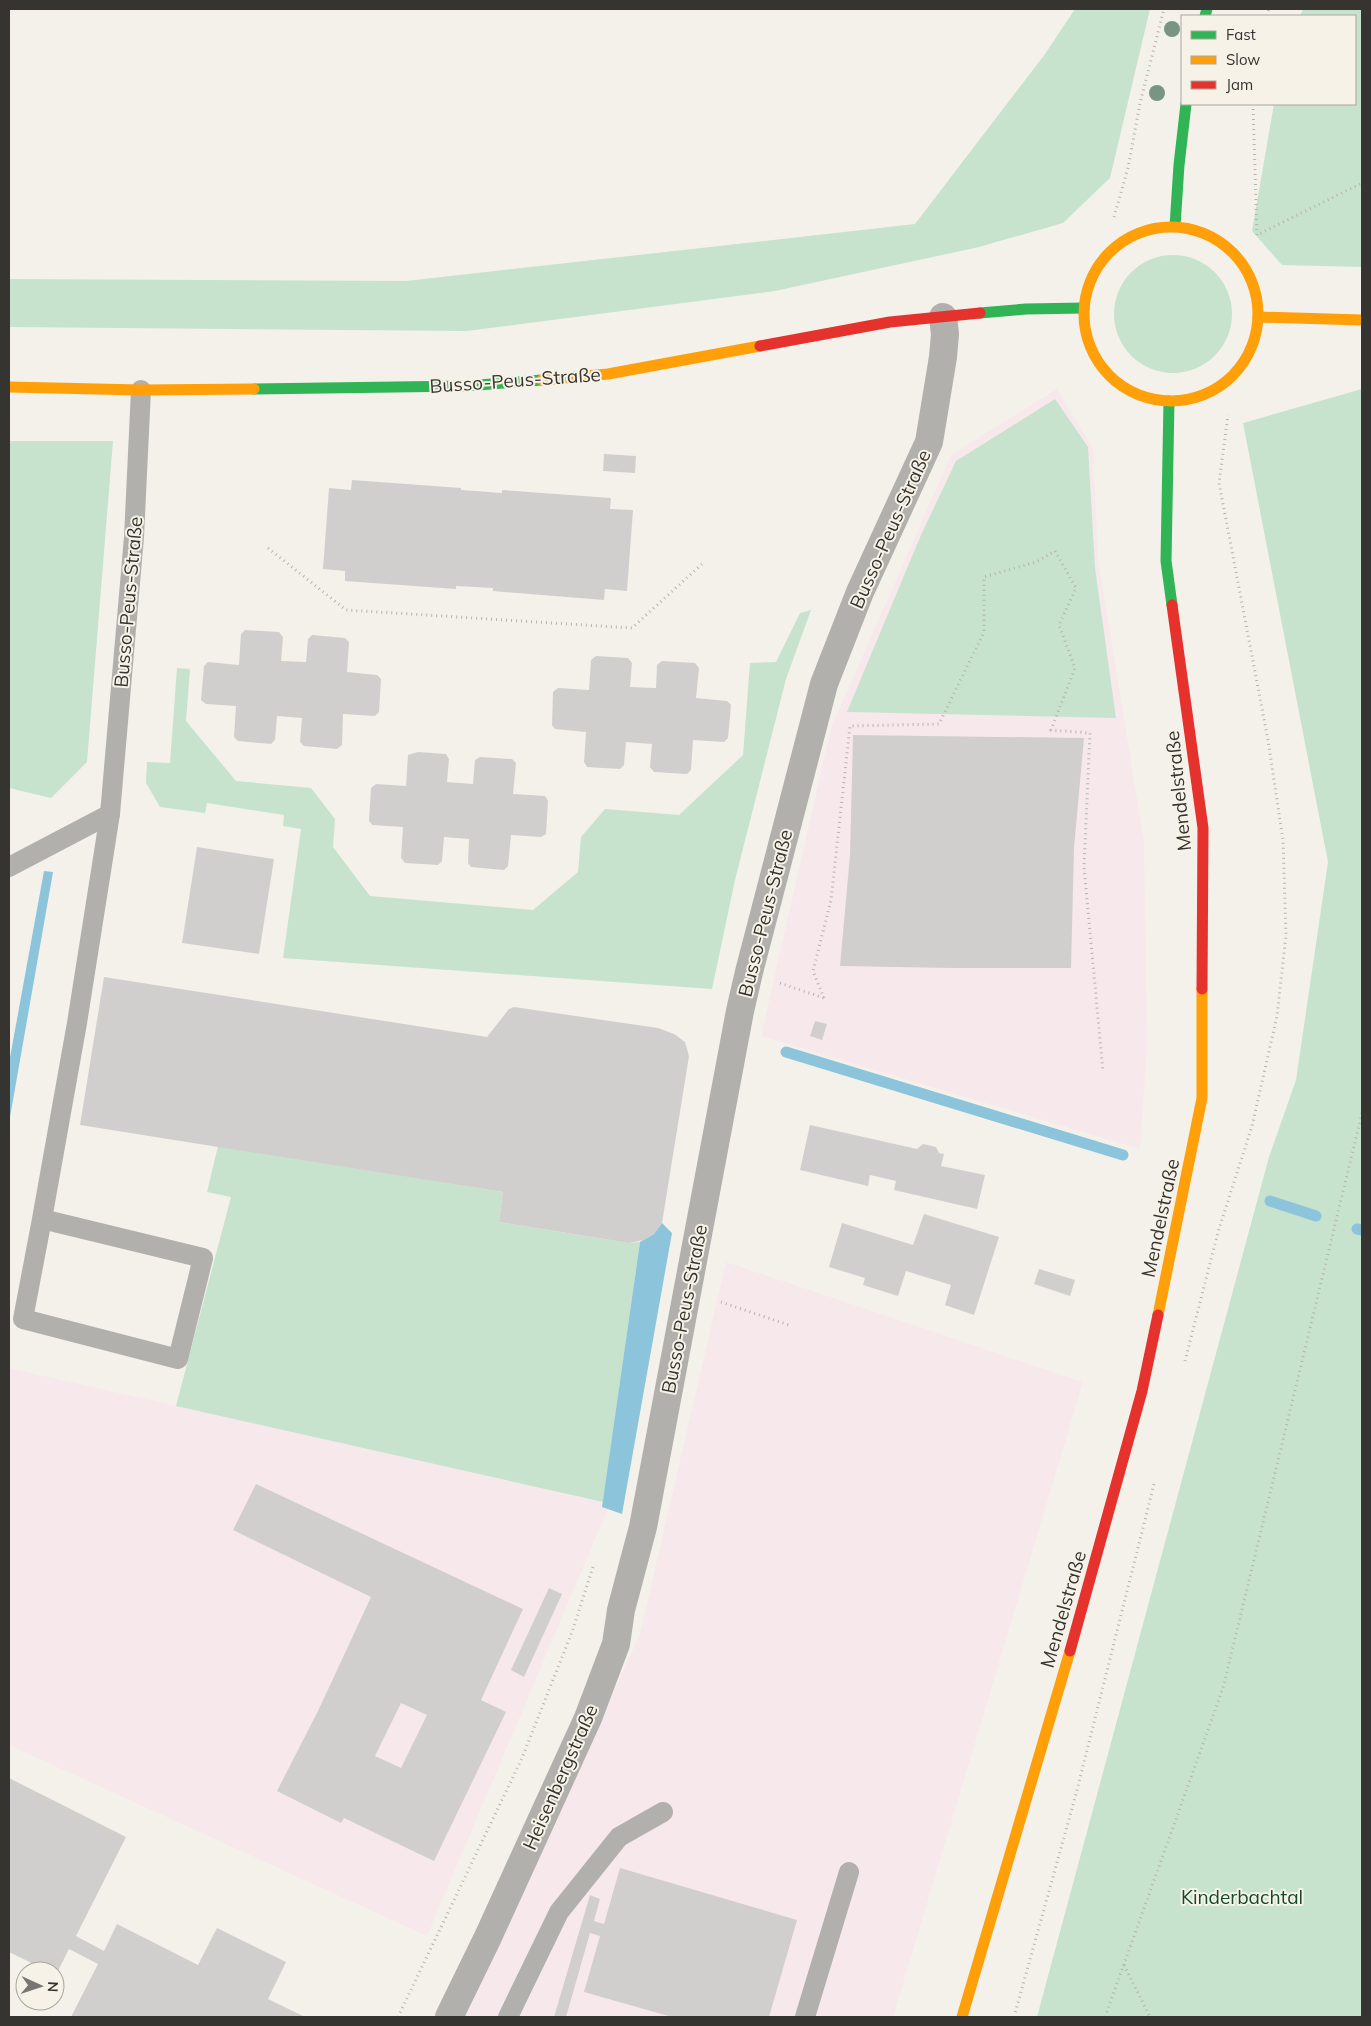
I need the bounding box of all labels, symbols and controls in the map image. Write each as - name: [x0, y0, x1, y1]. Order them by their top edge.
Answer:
- legend: [1181, 15, 1356, 105]
- text: Fast: [1226, 25, 1256, 44]
- text: Slow: [1226, 50, 1260, 69]
- text: Jam: [1226, 75, 1253, 94]
- street label: Busso-Peus-Straße: [429, 362, 601, 398]
- street label: Busso-Peus-Straße: [844, 446, 936, 612]
- street label: Busso-Peus-Straße: [109, 516, 147, 688]
- street label: Mendelstraße: [1160, 730, 1196, 852]
- street label: Busso-Peus-Straße: [733, 827, 797, 999]
- street label: Mendelstraße: [1136, 1157, 1184, 1279]
- street label: Busso-Peus-Straße: [656, 1223, 712, 1395]
- street label: Mendelstraße: [1035, 1548, 1091, 1670]
- street label: Heisenbergstraße: [517, 1700, 603, 1854]
- park label: Kinderbachtal: [1181, 1885, 1303, 1909]
- north arrow: [15, 1961, 65, 2011]
- text: N: [44, 1981, 62, 1992]

